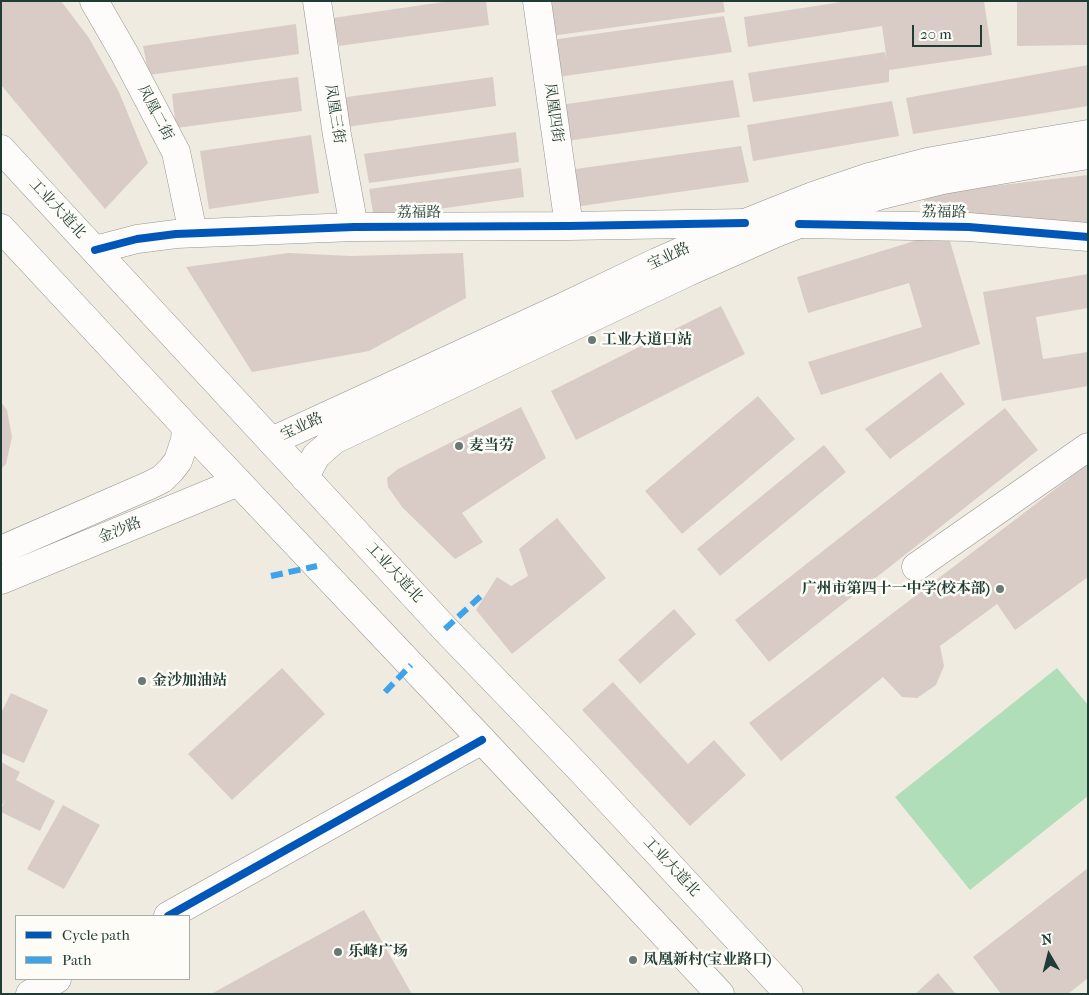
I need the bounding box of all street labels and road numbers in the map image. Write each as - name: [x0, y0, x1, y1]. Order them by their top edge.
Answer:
- street label: 凤凰二街: [133, 82, 177, 144]
- street label: 凤凰四街: [540, 82, 566, 144]
- street label: 凤凰三街: [320, 83, 348, 145]
- street label: 工业大道北: [25, 175, 89, 243]
- street label: 荔福路: [397, 204, 441, 222]
- street label: 荔福路: [921, 204, 967, 222]
- street label: 宝业路: [645, 239, 693, 275]
- street label: 宝业路: [278, 409, 326, 445]
- street label: 金沙路: [96, 514, 144, 548]
- street label: 工业大道北: [362, 539, 426, 607]
- street label: 工业大道北: [639, 833, 703, 901]

